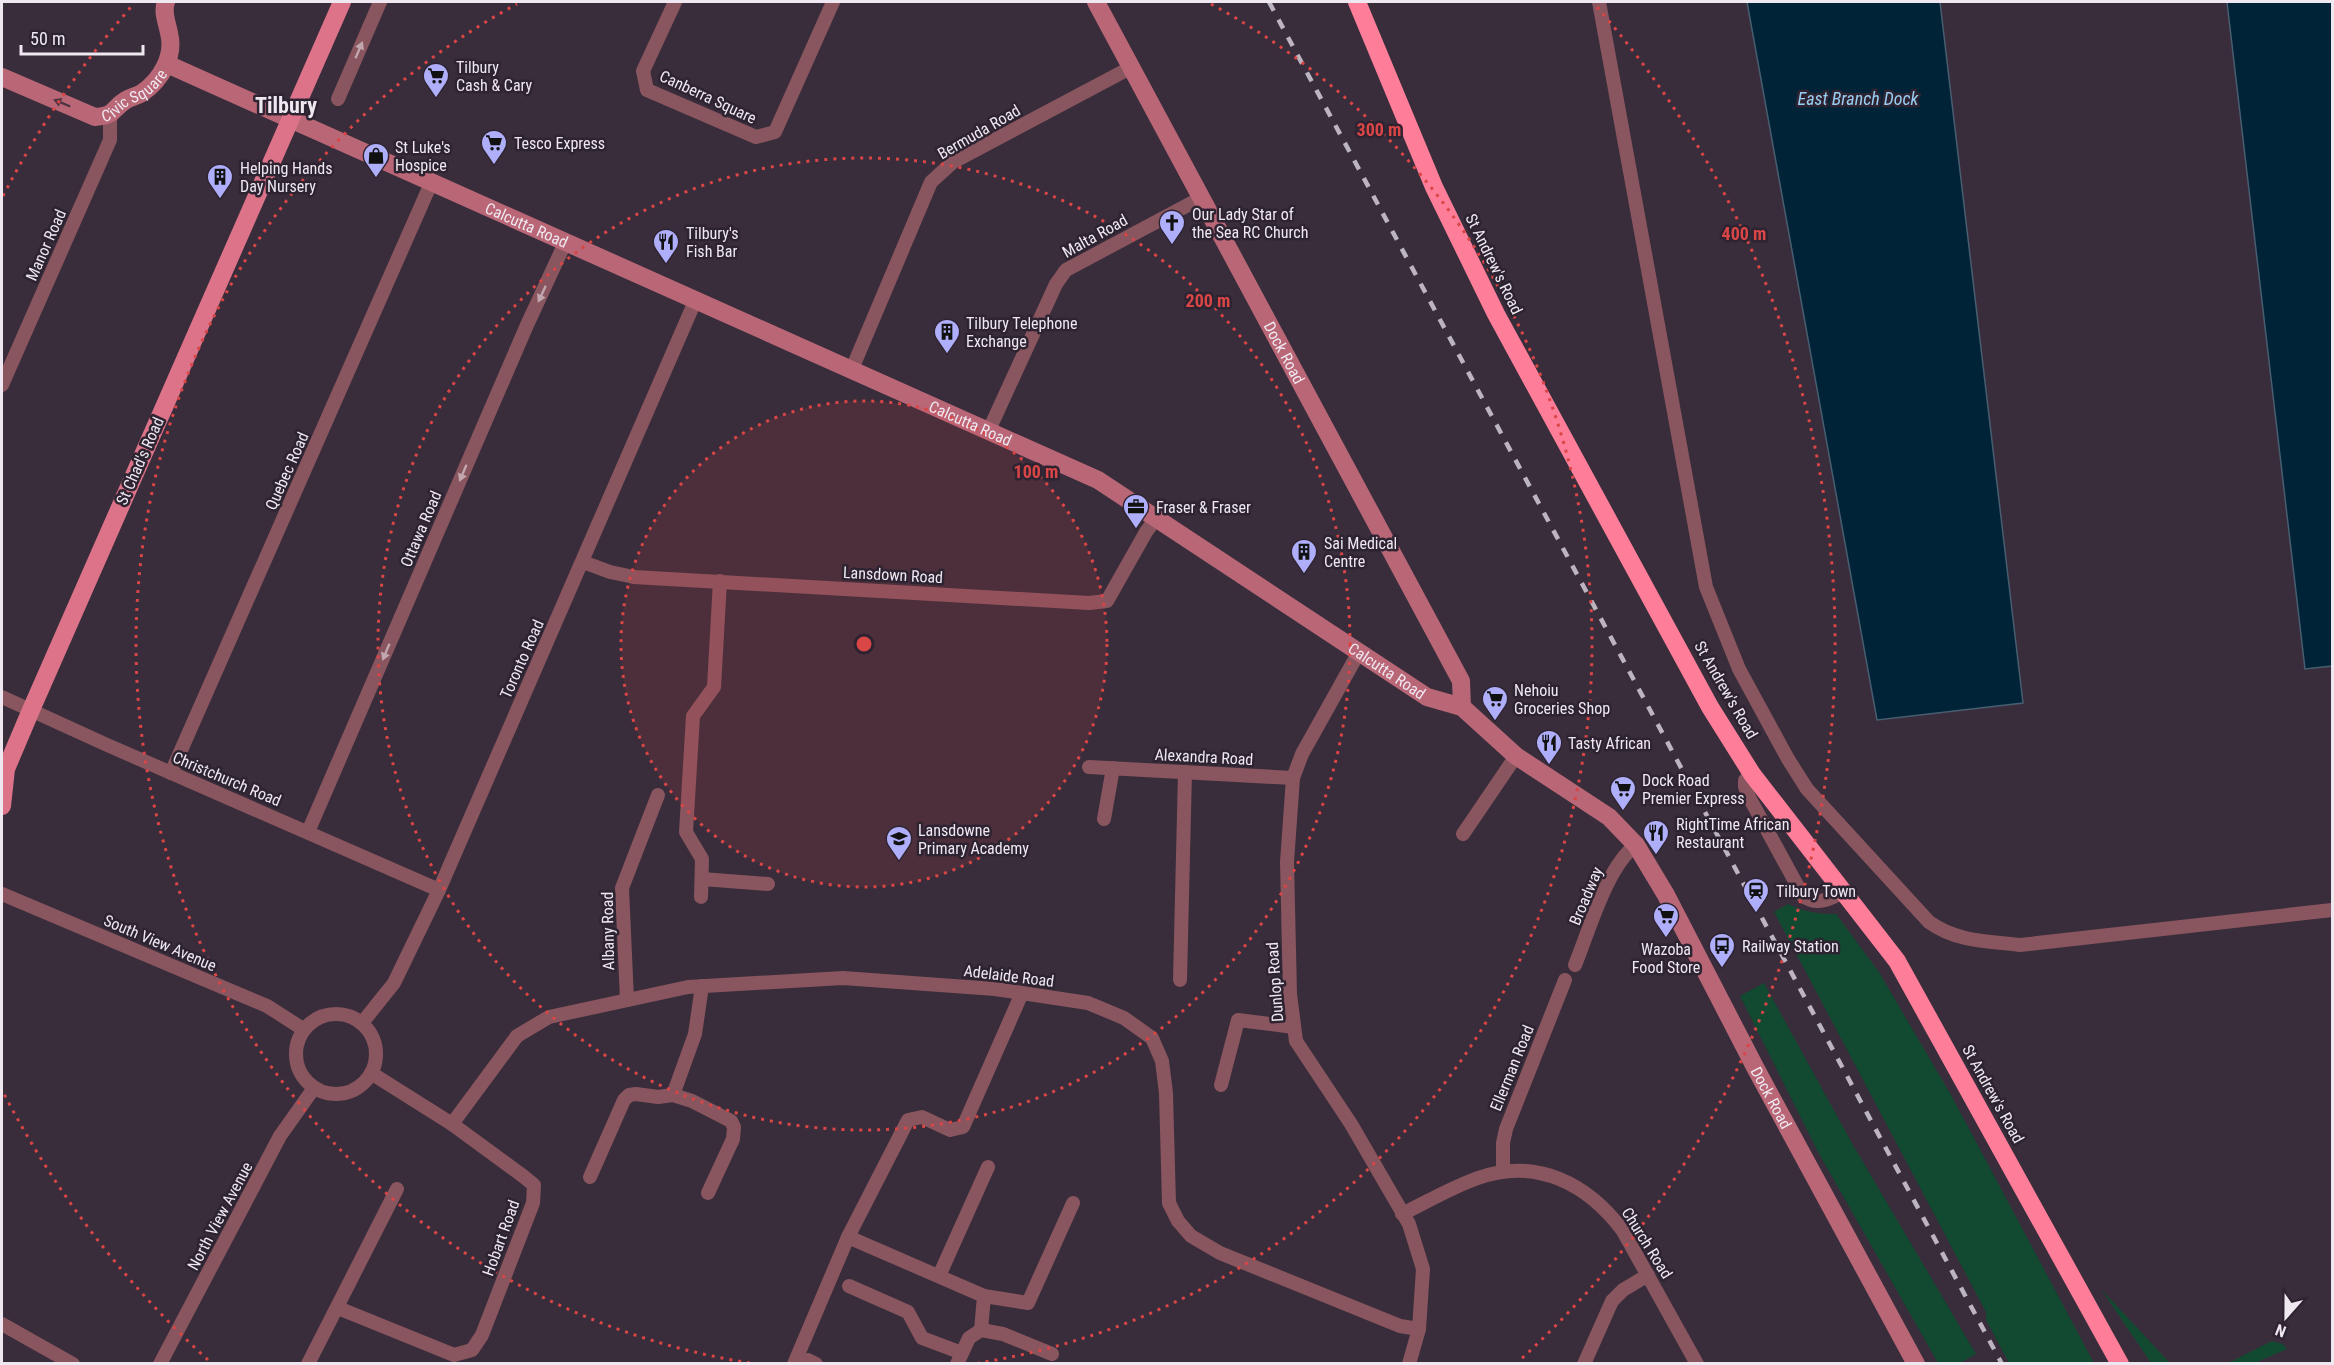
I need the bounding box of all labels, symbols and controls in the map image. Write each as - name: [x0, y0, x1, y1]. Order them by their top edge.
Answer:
- scale bar: [21, 18, 142, 56]
- text: 50 m: [30, 28, 65, 49]
- one-way arrow: [354, 41, 364, 59]
- place label: Tilbury Cash & Cary: [456, 58, 533, 95]
- supermarket icon: Tilbury Cash & Cary: [421, 61, 451, 99]
- street label: Civic Square: [99, 65, 171, 126]
- street label: Canberra Square: [657, 66, 759, 128]
- water label: East Branch Dock: [1798, 88, 1920, 109]
- district label: Tilbury: [255, 93, 317, 118]
- one-way arrow: [53, 98, 70, 107]
- street label: Bermuda Road: [934, 101, 1024, 163]
- text: 300 m: [1357, 119, 1401, 140]
- supermarket icon: Tesco Express: [479, 128, 509, 166]
- place label: Tesco Express: [514, 134, 605, 153]
- place label: St Luke's Hospice: [395, 138, 451, 175]
- shop icon: St Luke's Hospice: [361, 141, 391, 179]
- place label: Helping Hands Day Nursery: [240, 159, 333, 196]
- building icon: Helping Hands Day Nursery: [205, 162, 235, 200]
- street label: Calcutta Road: [482, 198, 571, 251]
- place label: Our Lady Star of the Sea RC Church: [1192, 205, 1308, 242]
- street label: Manor Road: [22, 206, 70, 284]
- church icon: Our Lady Star of the Sea RC Church: [1157, 208, 1187, 246]
- street label: Malta Road: [1059, 210, 1131, 262]
- street label: St Andrew's Road: [1461, 211, 1527, 317]
- text: 400 m: [1722, 223, 1766, 244]
- place label: Tilbury's Fish Bar: [686, 224, 739, 261]
- restaurant icon: Tilbury's Fish Bar: [651, 227, 681, 265]
- one-way arrow: [537, 286, 546, 303]
- text: 200 m: [1186, 290, 1230, 311]
- place label: Tilbury Telephone Exchange: [966, 314, 1077, 351]
- building icon: Tilbury Telephone Exchange: [932, 317, 962, 355]
- street label: Dock Road: [1260, 318, 1309, 387]
- street label: Calcutta Road: [926, 396, 1015, 450]
- street label: St Chad's Road: [112, 414, 168, 508]
- street label: Quebec Road: [261, 429, 313, 513]
- text: 100 m: [1014, 461, 1058, 482]
- one-way arrow: [458, 464, 468, 482]
- street label: Ottawa Road: [397, 488, 445, 570]
- office icon: Fraser & Fraser: [1121, 492, 1151, 530]
- place label: Fraser & Fraser: [1156, 498, 1251, 517]
- place label: Sai Medical Centre: [1324, 534, 1397, 571]
- building icon: Sai Medical Centre: [1289, 537, 1319, 575]
- street label: Lansdown Road: [842, 563, 944, 587]
- street label: Toronto Road: [496, 617, 548, 701]
- centre of rings: [854, 634, 874, 654]
- street label: Calcutta Road: [1345, 638, 1429, 703]
- street label: St Andrew's Road: [1690, 638, 1762, 742]
- one-way arrow: [381, 643, 391, 661]
- place label: Nehoiu Groceries Shop: [1514, 681, 1610, 718]
- supermarket icon: Nehoiu Groceries Shop: [1480, 684, 1510, 722]
- restaurant icon: Tasty African: [1534, 728, 1564, 766]
- place label: Tasty African: [1568, 734, 1651, 753]
- street label: Alexandra Road: [1154, 745, 1254, 769]
- street label: Christchurch Road: [170, 748, 284, 810]
- place label: Dock Road Premier Express: [1642, 771, 1745, 808]
- supermarket icon: Dock Road Premier Express: [1608, 774, 1638, 812]
- place label: RightTime African Restaurant: [1676, 815, 1789, 852]
- restaurant icon: RightTime African Restaurant: [1641, 818, 1671, 856]
- place label: Lansdowne Primary Academy: [918, 821, 1029, 858]
- school or university icon: Lansdowne Primary Academy: [884, 824, 914, 862]
- street label: Broadway: [1565, 864, 1607, 928]
- station icon: Tilbury Town: [1741, 876, 1771, 914]
- place label: Tilbury Town: [1776, 882, 1856, 901]
- street label: Albany Road: [598, 892, 618, 970]
- supermarket icon: Wazoba Food Store: [1651, 901, 1681, 939]
- street label: South View Avenue: [101, 911, 219, 975]
- bus stop icon: Railway Station: [1707, 931, 1737, 969]
- place label: Railway Station: [1742, 937, 1839, 956]
- place label: Wazoba Food Store: [1632, 940, 1700, 977]
- street label: Dunlop Road: [1263, 941, 1287, 1023]
- street label: Adelaide Road: [963, 961, 1055, 991]
- street label: Ellerman Road: [1486, 1022, 1538, 1114]
- street label: St Andrew's Road: [1958, 1042, 2028, 1146]
- street label: Dock Road: [1747, 1063, 1796, 1132]
- street label: North View Avenue: [184, 1159, 256, 1273]
- street label: Hobart Road: [479, 1197, 523, 1279]
- street label: Church Road: [1618, 1204, 1676, 1282]
- north arrow: [2256, 1287, 2316, 1347]
- text: N: [2273, 1320, 2289, 1341]

